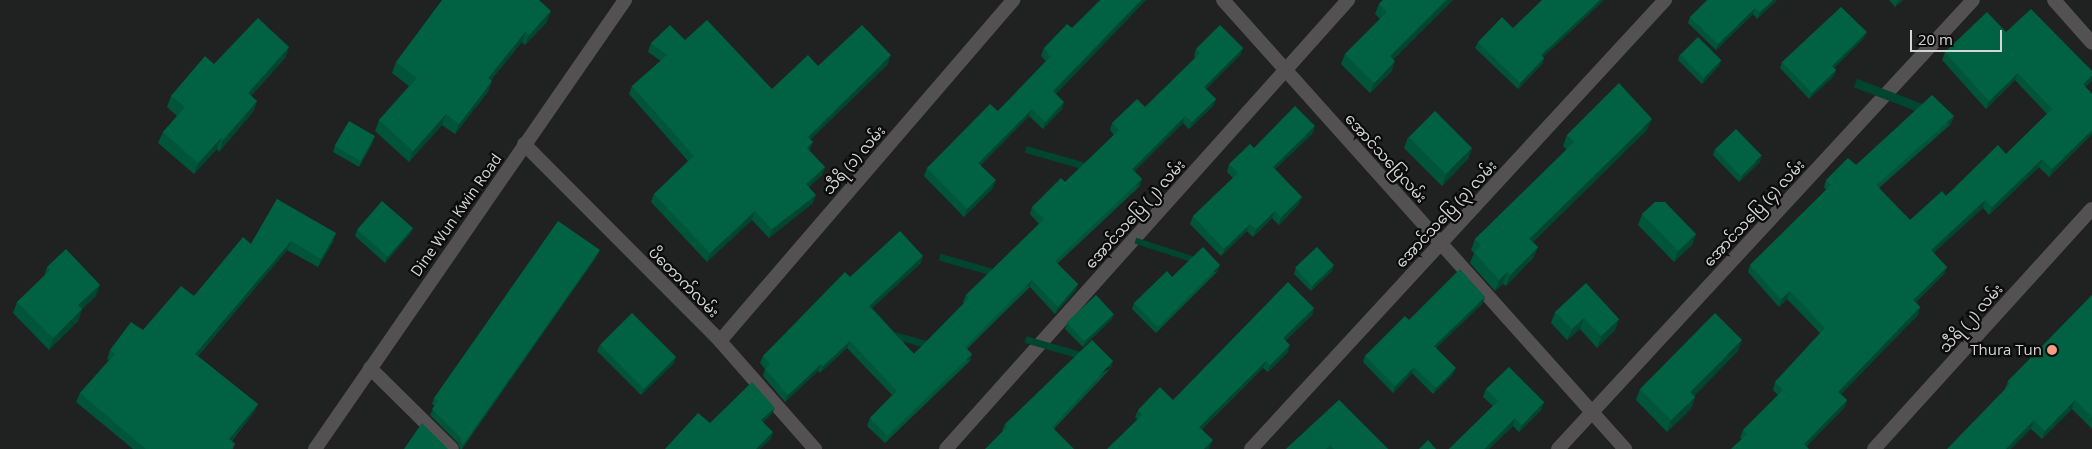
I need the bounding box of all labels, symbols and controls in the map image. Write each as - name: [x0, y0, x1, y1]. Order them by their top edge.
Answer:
- scale bar: [1912, 20, 2004, 52]
- text: 20 m: [1918, 29, 1953, 49]
- street label: အောင်သပြေလမ်း: [1341, 110, 1431, 206]
- street label: သီရိ (၁) လမ်း: [819, 122, 889, 198]
- street label: Dine Wun Kwin Road: [407, 150, 505, 280]
- street label: အောင်သပြေ (၂) လမ်း: [1081, 156, 1189, 272]
- street label: အောင်သပြေ (၄) လမ်း: [1700, 156, 1808, 270]
- street label: အောင်သပြေ (၃) လမ်း: [1392, 157, 1500, 271]
- street label: ပိတောက်လမ်း: [645, 243, 723, 321]
- street label: သီရိ (၂) လမ်း: [1935, 280, 2007, 356]
- place label: Thura Tun: [1970, 341, 2042, 359]
- marker: Thura Tun: [2046, 344, 2058, 356]

